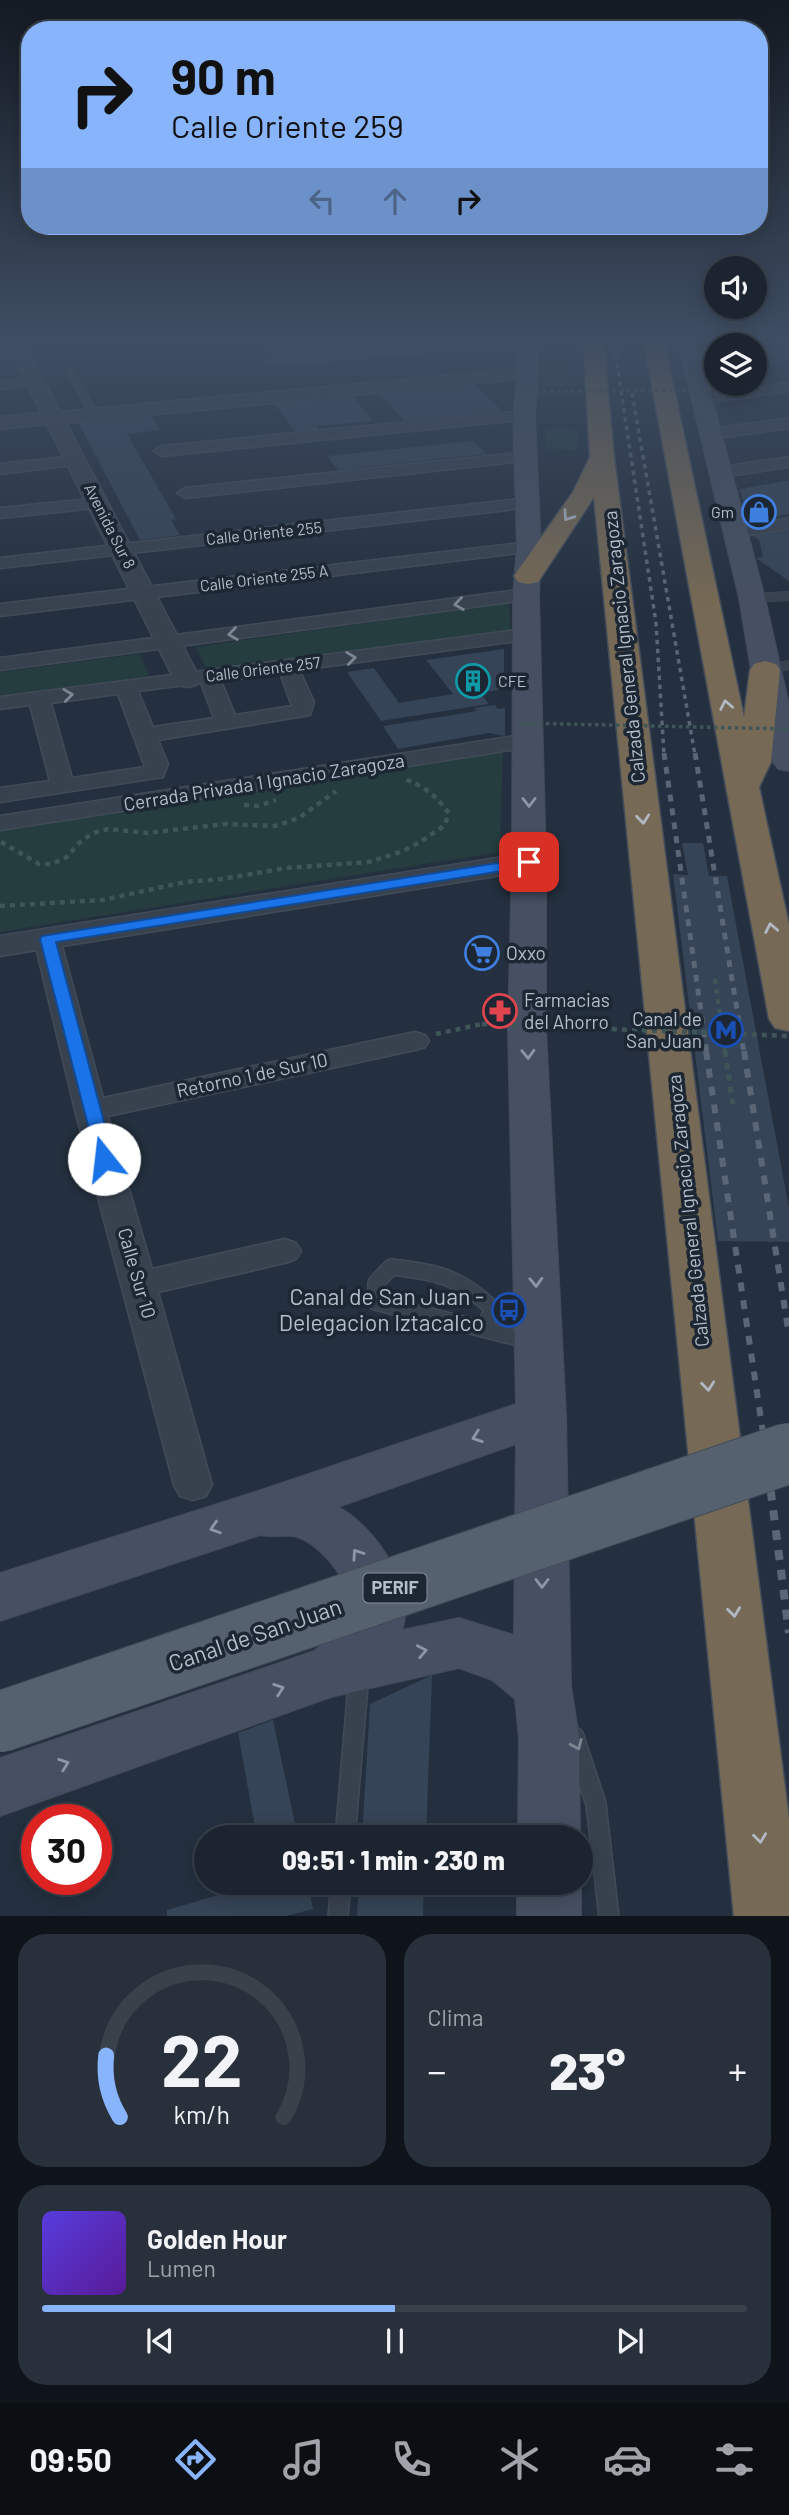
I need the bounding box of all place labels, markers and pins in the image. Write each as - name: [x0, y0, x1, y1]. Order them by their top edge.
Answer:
- shop icon: Gm: [740, 493, 778, 531]
- place label: Gm: [711, 502, 734, 521]
- building icon: CFE: [454, 662, 492, 700]
- place label: CFE: [498, 671, 526, 690]
- pin: [499, 832, 559, 892]
- supermarket icon: Oxxo: [463, 934, 501, 972]
- place label: Oxxo: [506, 941, 546, 964]
- place label: Farmacias del Ahorro: [524, 988, 610, 1033]
- pharmacy icon: Farmacias del Ahorro: [481, 992, 519, 1030]
- place label: Canal de San Juan: [626, 1007, 702, 1052]
- metro station icon: Canal de San Juan: [707, 1011, 745, 1049]
- place label: Canal de San Juan - Delegacion Iztacalco: [279, 1282, 484, 1336]
- bus stop icon: Canal de San Juan - Delegacion Iztacalco: [490, 1291, 528, 1329]

